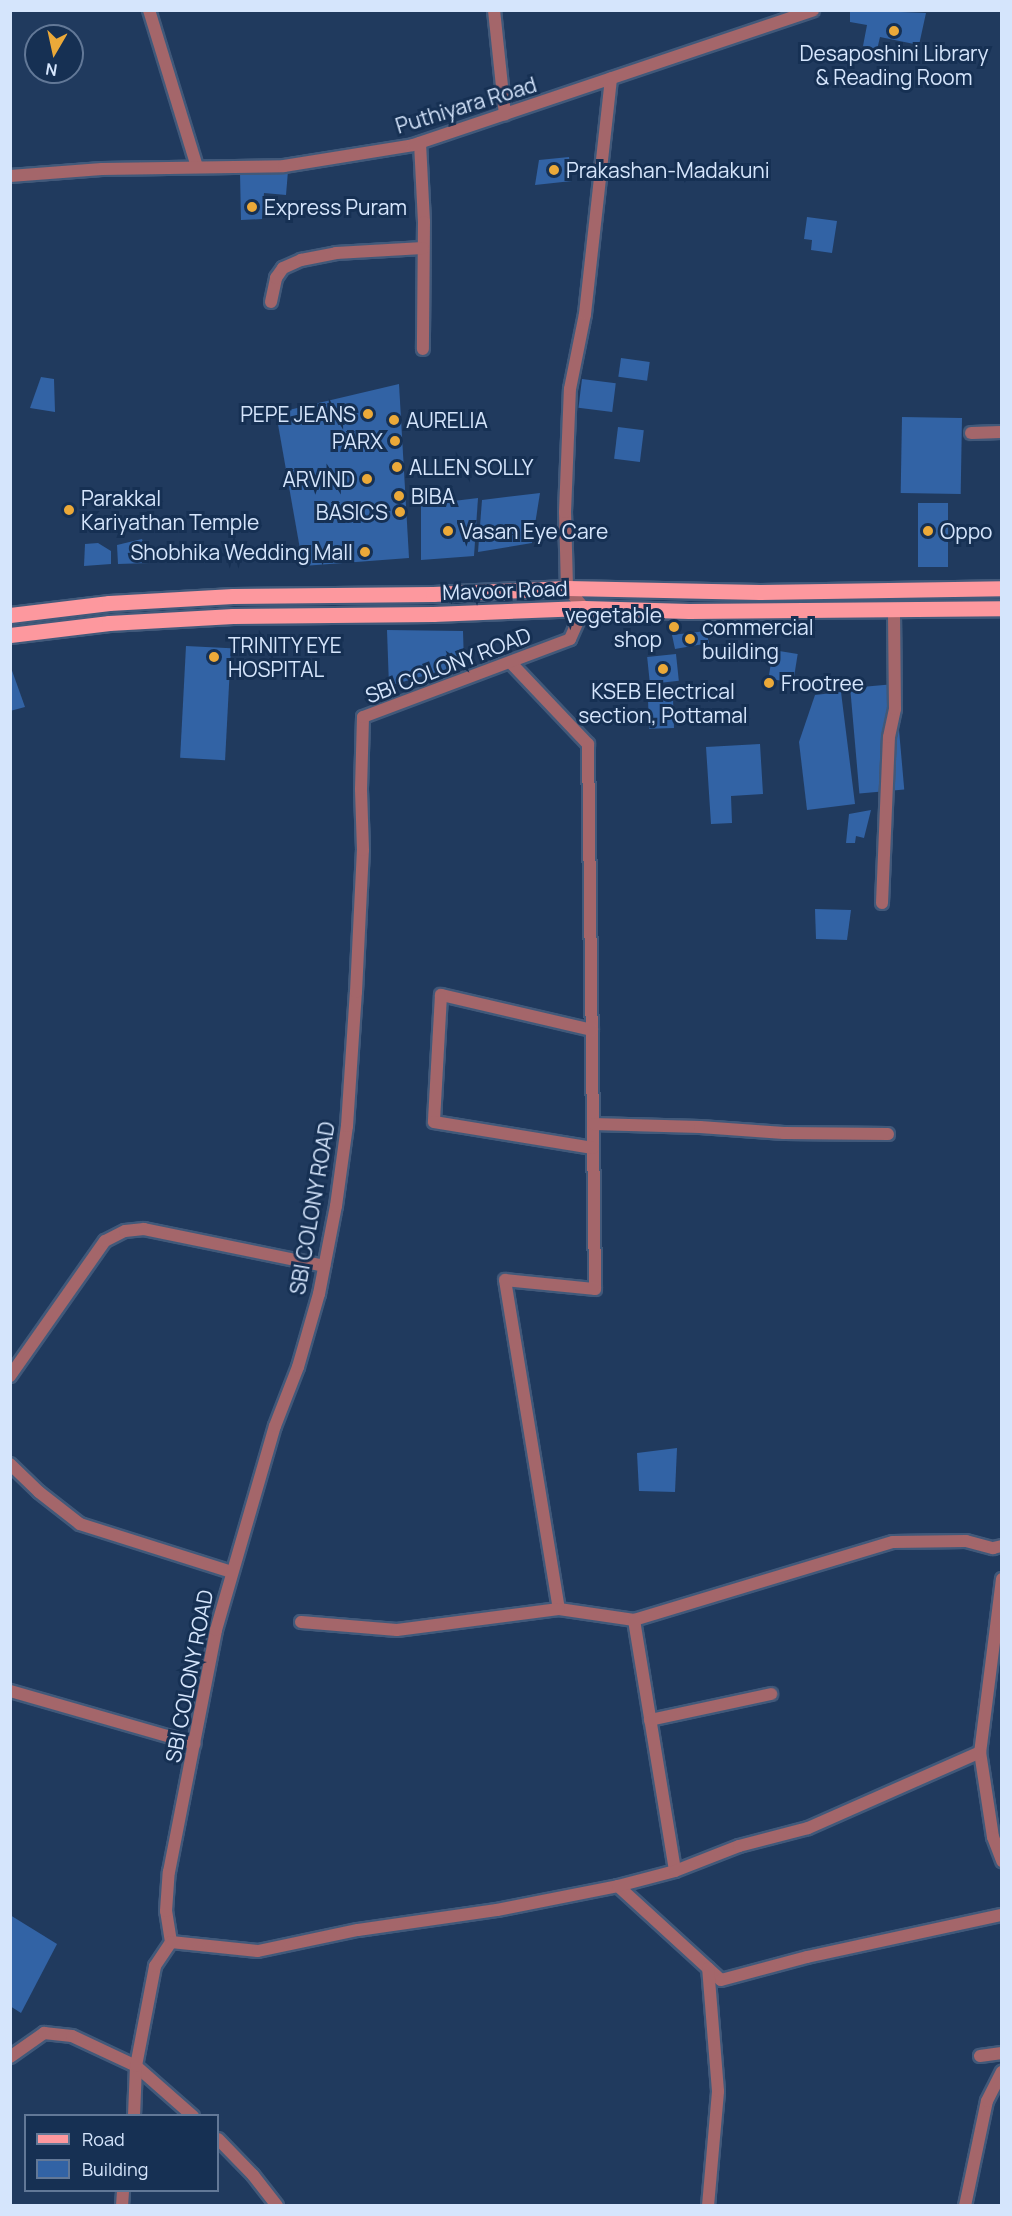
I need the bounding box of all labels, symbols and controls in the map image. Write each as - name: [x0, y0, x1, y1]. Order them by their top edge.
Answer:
- north arrow: [24, 24, 84, 84]
- marker: Desaposhini Library & Reading Room: [887, 24, 901, 38]
- place label: Desaposhini Library & Reading Room: [799, 40, 989, 90]
- text: N: [44, 58, 59, 82]
- street label: Puthiyara Road: [392, 72, 540, 138]
- place label: Prakashan-Madakuni: [566, 157, 770, 183]
- marker: Prakashan-Madakuni: [547, 163, 561, 177]
- place label: Express Puram: [264, 194, 407, 220]
- marker: Express Puram: [245, 200, 259, 214]
- place label: PEPE JEANS: [240, 401, 356, 427]
- marker: PEPE JEANS: [361, 407, 375, 421]
- place label: AURELIA: [406, 407, 488, 433]
- marker: AURELIA: [387, 413, 401, 427]
- place label: PARX: [332, 428, 383, 454]
- marker: PARX: [388, 434, 402, 448]
- place label: ALLEN SOLLY: [409, 454, 533, 480]
- marker: ALLEN SOLLY: [390, 460, 404, 474]
- place label: ARVIND: [282, 466, 355, 492]
- marker: ARVIND: [360, 472, 374, 486]
- place label: BIBA: [411, 483, 455, 509]
- place label: Parakkal Kariyathan Temple: [81, 485, 259, 535]
- marker: BIBA: [392, 489, 406, 503]
- place label: BASICS: [316, 499, 388, 525]
- marker: Parakkal Kariyathan Temple: [62, 503, 76, 517]
- marker: BASICS: [393, 505, 407, 519]
- place label: Vasan Eye Care: [460, 518, 608, 544]
- place label: Oppo: [940, 518, 992, 544]
- marker: Vasan Eye Care: [441, 524, 455, 538]
- marker: Oppo: [921, 524, 935, 538]
- place label: Shobhika Wedding Mall: [130, 539, 353, 565]
- marker: Shobhika Wedding Mall: [358, 545, 372, 559]
- street label: Mavoor Road: [442, 575, 568, 605]
- place label: vegetable shop: [565, 602, 662, 652]
- place label: commercial building: [702, 614, 814, 664]
- marker: vegetable shop: [667, 620, 681, 634]
- street label: SBI COLONY ROAD: [361, 622, 535, 708]
- place label: TRINITY EYE HOSPITAL: [228, 632, 343, 682]
- marker: commercial building: [683, 632, 697, 646]
- marker: TRINITY EYE HOSPITAL: [205, 648, 223, 666]
- marker: KSEB Electrical section, Pottamal: [656, 662, 670, 676]
- place label: Frootree: [781, 670, 864, 696]
- marker: Frootree: [762, 676, 776, 690]
- place label: KSEB Electrical section, Pottamal: [578, 678, 748, 728]
- street label: SBI COLONY ROAD: [284, 1119, 340, 1297]
- street label: SBI COLONY ROAD: [160, 1587, 218, 1765]
- legend: [24, 2114, 219, 2192]
- text: Road: [82, 2127, 125, 2151]
- text: Building: [82, 2157, 148, 2181]

